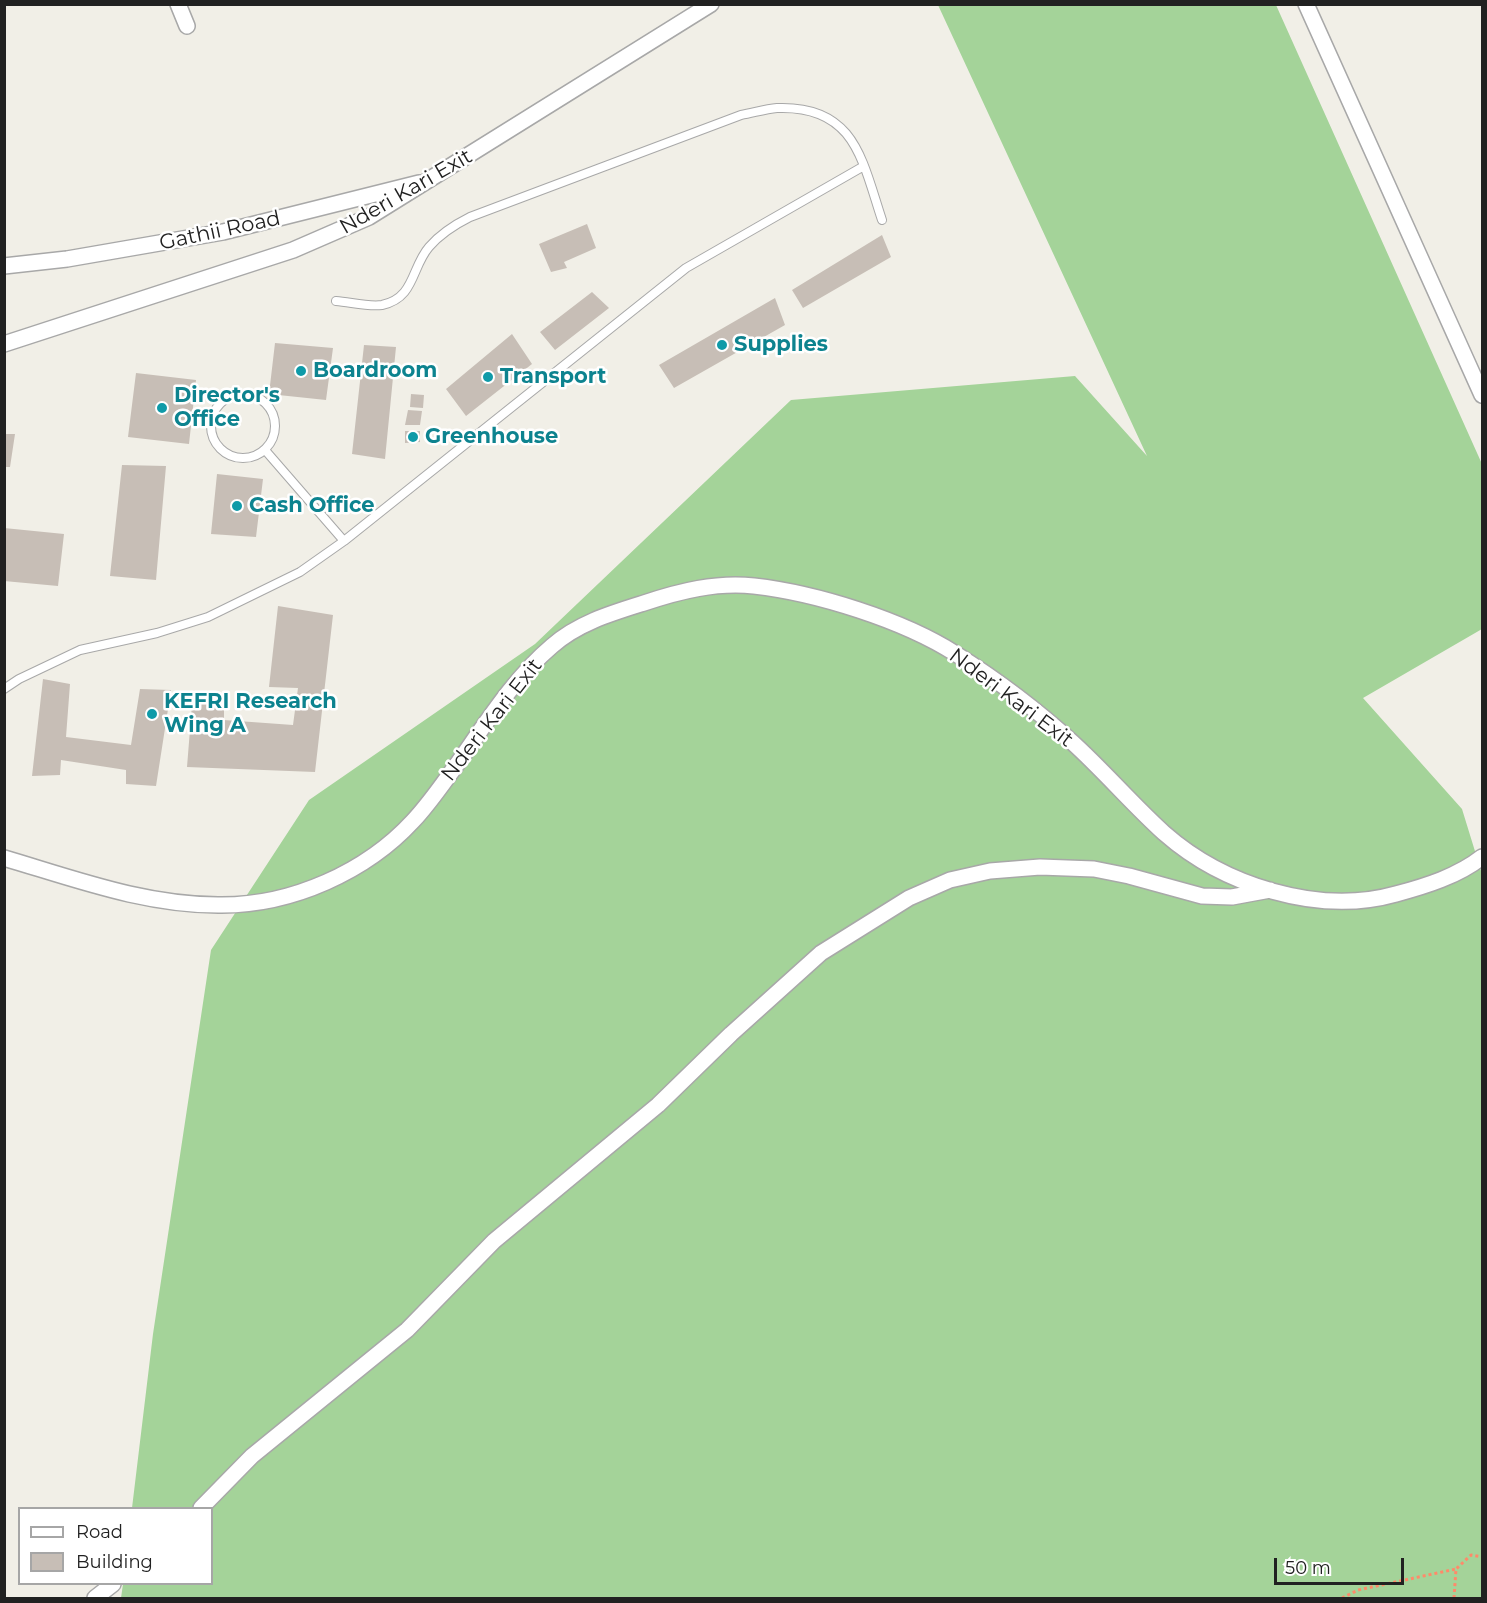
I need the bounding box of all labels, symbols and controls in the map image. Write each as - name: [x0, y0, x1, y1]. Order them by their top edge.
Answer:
- street label: Nderi Kari Exit: [335, 144, 477, 240]
- street label: Gathii Road: [157, 206, 283, 256]
- place label: Supplies: [734, 332, 828, 358]
- marker: Supplies: [715, 338, 729, 352]
- place label: Boardroom: [313, 358, 437, 384]
- marker: Boardroom: [294, 364, 308, 378]
- place label: Transport: [500, 364, 606, 390]
- marker: Transport: [481, 370, 495, 384]
- place label: Director's Office: [174, 383, 280, 433]
- marker: Director's Office: [155, 401, 169, 415]
- place label: Greenhouse: [425, 424, 558, 450]
- marker: Greenhouse: [406, 430, 420, 444]
- place label: Cash Office: [249, 493, 375, 519]
- marker: Cash Office: [230, 499, 244, 513]
- street label: Nderi Kari Exit: [944, 643, 1078, 753]
- street label: Nderi Kari Exit: [436, 654, 548, 786]
- place label: KEFRI Research Wing A: [164, 689, 337, 739]
- marker: KEFRI Research Wing A: [145, 707, 159, 721]
- legend: [18, 1507, 213, 1585]
- text: Road: [76, 1521, 123, 1543]
- scale bar: [1277, 1546, 1408, 1584]
- text: Building: [76, 1551, 153, 1573]
- text: 50 m: [1285, 1557, 1331, 1579]

